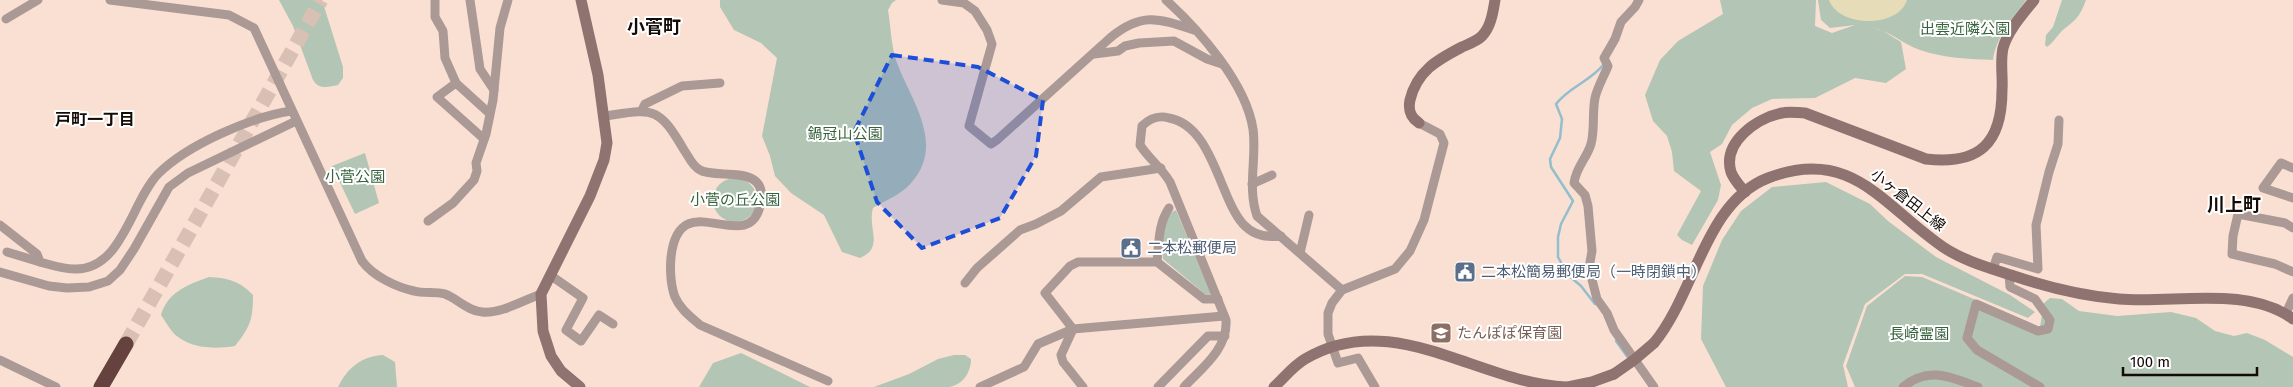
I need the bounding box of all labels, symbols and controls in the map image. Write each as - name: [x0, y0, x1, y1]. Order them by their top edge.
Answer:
- district label: 小菅町: [627, 16, 681, 38]
- park label: 出雲近隣公園: [1920, 20, 2010, 38]
- district label: 戸町一丁目: [55, 110, 135, 129]
- park label: 鍋冠山公園: [807, 125, 883, 143]
- street label: 小ヶ倉田上線: [1867, 165, 1949, 235]
- park label: 小菅公園: [325, 168, 385, 186]
- park label: 小菅の丘公園: [690, 191, 780, 209]
- district label: 川上町: [2207, 194, 2261, 216]
- public building icon: 二本松郵便局: [1119, 236, 1143, 260]
- place label: 二本松郵便局: [1147, 239, 1237, 257]
- public building icon: 二本松簡易郵便局（一時閉鎖中）: [1453, 260, 1477, 284]
- place label: 二本松簡易郵便局（一時閉鎖中）: [1481, 263, 1706, 281]
- school or university icon: たんぽぽ保育園: [1429, 321, 1453, 345]
- place label: たんぽぽ保育園: [1457, 324, 1562, 342]
- park label: 長崎霊園: [1889, 325, 1949, 343]
- scale bar: [2123, 344, 2257, 376]
- text: 100 m: [2130, 353, 2170, 371]

